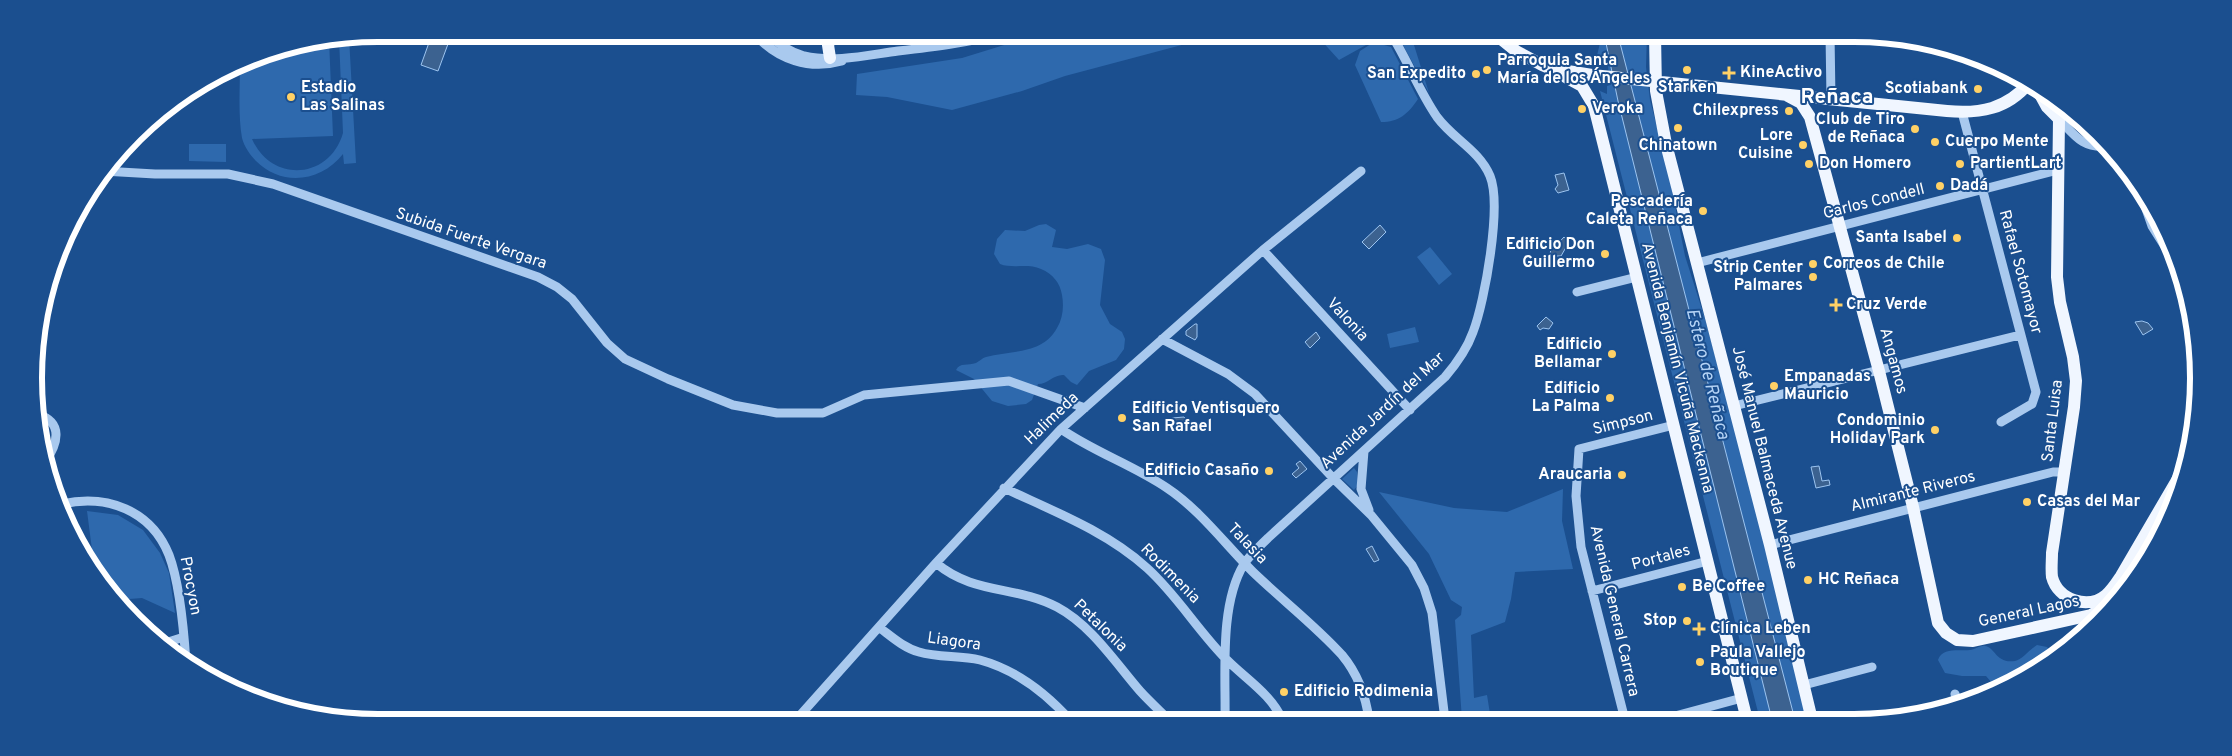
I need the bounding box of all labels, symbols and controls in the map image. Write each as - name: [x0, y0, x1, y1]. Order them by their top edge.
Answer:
- place label: Parroquia Santa María de los Ángeles: [1497, 51, 1650, 89]
- place label: KineActivo: [1740, 63, 1822, 83]
- place label: San Expedito: [1367, 64, 1466, 84]
- marker: Parroquia Santa María de los Ángeles: [1481, 64, 1493, 76]
- marker: Starken: [1681, 64, 1693, 76]
- marker: KineActivo: [1722, 66, 1736, 80]
- marker: San Expedito: [1470, 68, 1482, 80]
- place label: Estadio Las Salinas: [301, 78, 385, 116]
- place label: Starken: [1658, 78, 1716, 98]
- place label: Scotiabank: [1885, 79, 1968, 99]
- marker: Scotiabank: [1972, 83, 1984, 95]
- district label: Reñaca: [1801, 84, 1873, 111]
- marker: Estadio Las Salinas: [285, 91, 297, 103]
- place label: Veroka: [1592, 99, 1643, 119]
- place label: Chilexpress: [1692, 101, 1779, 121]
- marker: Veroka: [1576, 103, 1588, 115]
- marker: Chilexpress: [1783, 105, 1795, 117]
- place label: Club de Tiro de Reñaca: [1816, 110, 1905, 148]
- marker: Chinatown: [1672, 122, 1684, 134]
- marker: Club de Tiro de Reñaca: [1909, 123, 1921, 135]
- place label: Lore Cuisine: [1738, 126, 1793, 164]
- place label: Cuerpo Mente: [1945, 132, 2049, 152]
- place label: Chinatown: [1639, 136, 1717, 156]
- marker: Cuerpo Mente: [1929, 136, 1941, 148]
- marker: Lore Cuisine: [1797, 139, 1809, 151]
- place label: Don Homero: [1819, 154, 1911, 174]
- place label: PartientLart: [1970, 154, 2062, 174]
- marker: Don Homero: [1803, 158, 1815, 170]
- marker: PartientLart: [1954, 158, 1966, 170]
- place label: Dadá: [1950, 176, 1988, 196]
- street label: Carlos Condell: [1821, 180, 1927, 224]
- marker: Dadá: [1934, 180, 1946, 192]
- place label: Pescadería Caleta Reñaca: [1586, 192, 1693, 230]
- street label: Subida Fuerte Vergara: [393, 204, 549, 274]
- marker: Pescadería Caleta Reñaca: [1697, 205, 1709, 217]
- street label: Rafael Sotomayor: [1994, 208, 2046, 336]
- place label: Santa Isabel: [1856, 228, 1947, 248]
- marker: Santa Isabel: [1951, 232, 1963, 244]
- place label: Edificio Don Guillermo: [1506, 235, 1595, 273]
- street label: Avenida Benjamín Vicuña Mackenna: [1636, 241, 1718, 495]
- marker: Edificio Don Guillermo: [1599, 248, 1611, 260]
- place label: Correos de Chile: [1823, 254, 1945, 274]
- place label: Strip Center Palmares: [1713, 258, 1803, 296]
- marker: Correos de Chile: [1807, 258, 1819, 270]
- marker: Strip Center Palmares: [1807, 271, 1819, 283]
- street label: Valonia: [1322, 294, 1372, 346]
- place label: Cruz Verde: [1846, 295, 1927, 315]
- marker: Cruz Verde: [1830, 299, 1842, 311]
- water label: Estero de Reñaca: [1680, 306, 1735, 443]
- street label: Angamos: [1875, 326, 1911, 396]
- place label: Edificio Bellamar: [1534, 335, 1602, 373]
- street label: José Manuel Balmaceda Avenue: [1727, 344, 1801, 572]
- street label: Avenida Jardín del Mar: [1317, 348, 1449, 474]
- marker: Edificio Bellamar: [1606, 348, 1618, 360]
- place label: Empanadas Mauricio: [1784, 367, 1871, 405]
- place label: Edificio La Palma: [1532, 379, 1600, 417]
- street label: Santa Luisa: [2038, 379, 2068, 463]
- marker: Empanadas Mauricio: [1768, 380, 1780, 392]
- street label: Halimeda: [1021, 388, 1083, 450]
- marker: Edificio La Palma: [1604, 392, 1616, 404]
- place label: Edificio Ventisquero San Rafael: [1132, 399, 1280, 437]
- street label: Simpson: [1591, 406, 1655, 440]
- place label: Condominio Holiday Park: [1830, 411, 1925, 449]
- marker: Edificio Ventisquero San Rafael: [1116, 412, 1128, 424]
- marker: Condominio Holiday Park: [1929, 424, 1941, 436]
- place label: Edificio Casaño: [1145, 461, 1259, 481]
- marker: Edificio Casaño: [1263, 465, 1275, 477]
- place label: Araucaria: [1538, 465, 1612, 485]
- street label: Almirante Riveros: [1849, 467, 1977, 517]
- marker: Araucaria: [1616, 469, 1628, 481]
- place label: Casas del Mar: [2037, 492, 2140, 512]
- marker: Casas del Mar: [2021, 496, 2033, 508]
- street label: Talasia: [1223, 519, 1271, 569]
- street label: Avenida General Carrera: [1585, 523, 1643, 699]
- street label: Rodimenia: [1136, 540, 1204, 608]
- street label: Portales: [1629, 541, 1693, 575]
- street label: Procyon: [175, 555, 205, 617]
- place label: HC Reñaca: [1818, 570, 1899, 590]
- marker: HC Reñaca: [1802, 574, 1814, 586]
- place label: Be Coffee: [1692, 577, 1765, 597]
- marker: Be Coffee: [1676, 581, 1688, 593]
- street label: General Lagos: [1977, 592, 2081, 632]
- street label: Petalonia: [1069, 595, 1131, 657]
- place label: Stop: [1643, 611, 1677, 631]
- marker: Stop: [1681, 615, 1693, 627]
- place label: Clínica Leben: [1710, 619, 1811, 639]
- marker: Clínica Leben: [1692, 622, 1706, 636]
- street label: Liagora: [926, 628, 982, 656]
- place label: Paula Vallejo Boutique: [1710, 643, 1806, 681]
- marker: Paula Vallejo Boutique: [1694, 656, 1706, 668]
- place label: Edificio Rodimenia: [1294, 682, 1433, 702]
- marker: Edificio Rodimenia: [1278, 686, 1290, 698]

